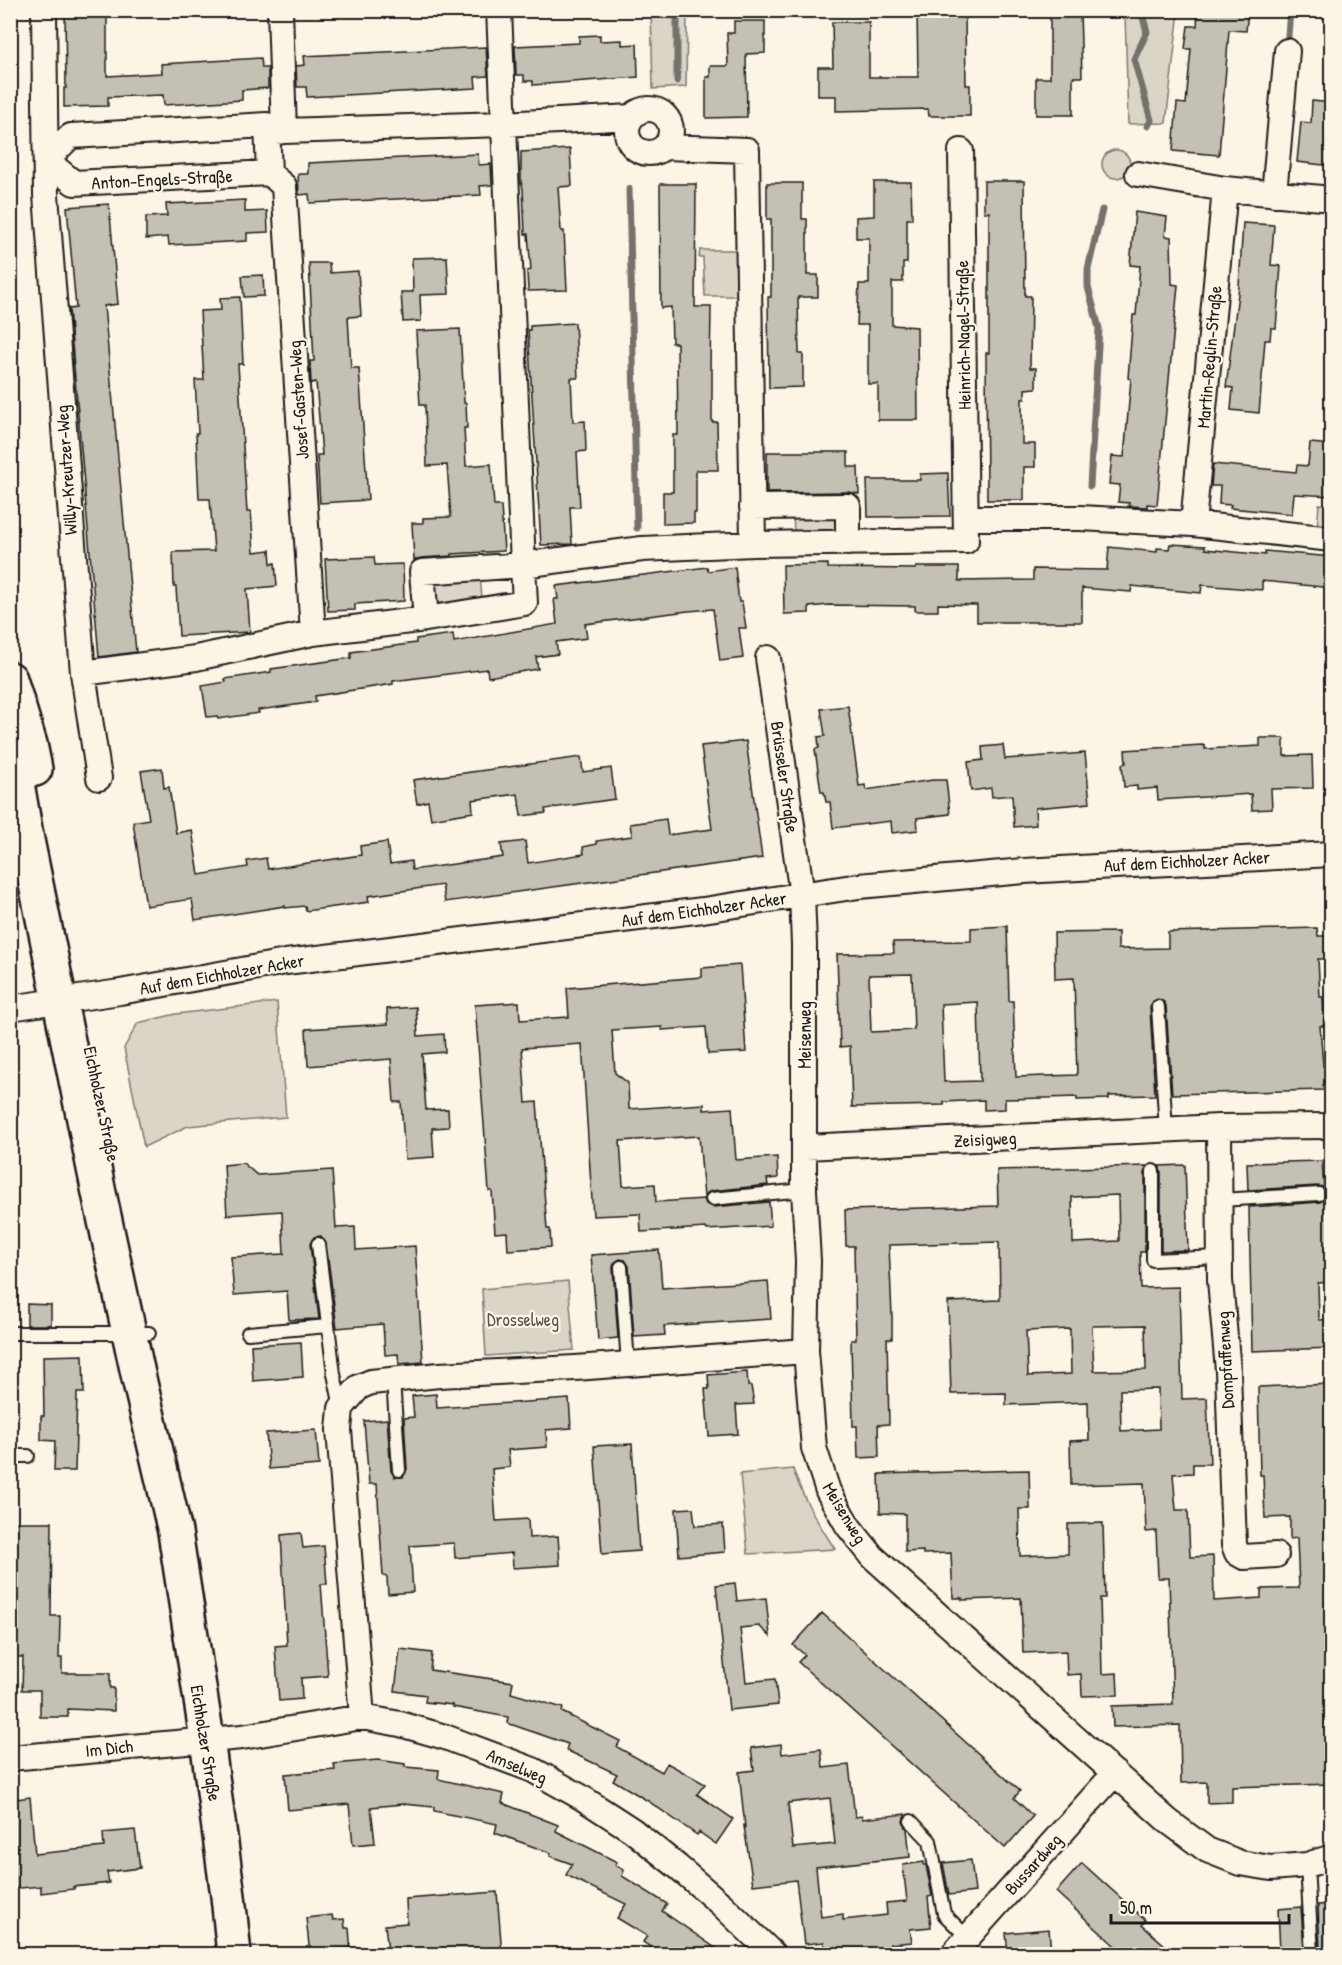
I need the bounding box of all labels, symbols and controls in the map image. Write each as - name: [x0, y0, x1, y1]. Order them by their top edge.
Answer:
- street label: Anton-Engels-Straße: [91, 163, 233, 195]
- street label: Heinrich-Nagel-Straße: [949, 260, 977, 410]
- street label: Martin-Reglin-Straße: [1190, 285, 1228, 429]
- street label: Josef-Gasten-Weg: [281, 340, 315, 460]
- street label: Willy-Kreutzer-Weg: [49, 404, 83, 536]
- street label: Brüsseler Straße: [765, 720, 805, 834]
- street label: Auf dem Eichholzer Acker: [1103, 844, 1271, 878]
- street label: Auf dem Eichholzer Acker: [620, 885, 788, 933]
- street label: Auf dem Eichholzer Acker: [138, 947, 306, 1001]
- street label: Meisenweg: [792, 1001, 817, 1069]
- street label: Eichholzer Straße: [78, 1044, 126, 1164]
- street label: Zeisigweg: [953, 1125, 1017, 1153]
- park label: Drosselweg: [487, 1307, 559, 1332]
- street label: Dompfaffenweg: [1210, 1311, 1240, 1409]
- street label: Meisenweg: [817, 1478, 873, 1548]
- street label: Eichholzer Straße: [184, 1683, 228, 1803]
- street label: Im Dich: [84, 1733, 134, 1763]
- street label: Amselweg: [483, 1742, 551, 1790]
- street label: Bussardweg: [999, 1828, 1067, 1900]
- scale bar: [1111, 1887, 1290, 1925]
- text: 50 m: [1120, 1895, 1152, 1920]

